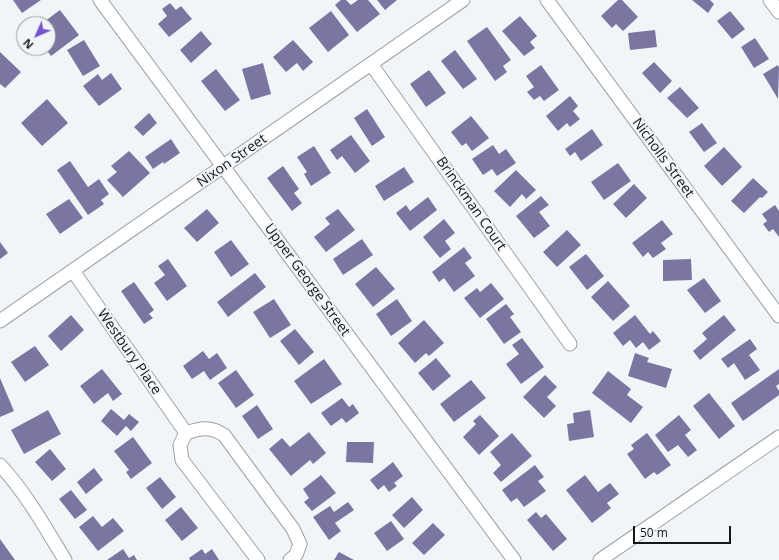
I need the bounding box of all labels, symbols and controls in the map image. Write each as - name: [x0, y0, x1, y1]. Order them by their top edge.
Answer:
- north arrow: [16, 16, 56, 56]
- text: N: [19, 36, 36, 53]
- street label: Nicholls Street: [628, 115, 698, 201]
- street label: Nixon Street: [194, 131, 270, 191]
- street label: Brinckman Court: [432, 154, 510, 254]
- street label: Upper George Street: [261, 220, 353, 340]
- street label: Westbury Place: [93, 306, 165, 398]
- scale bar: [635, 518, 733, 544]
- text: 50 m: [640, 524, 668, 541]

